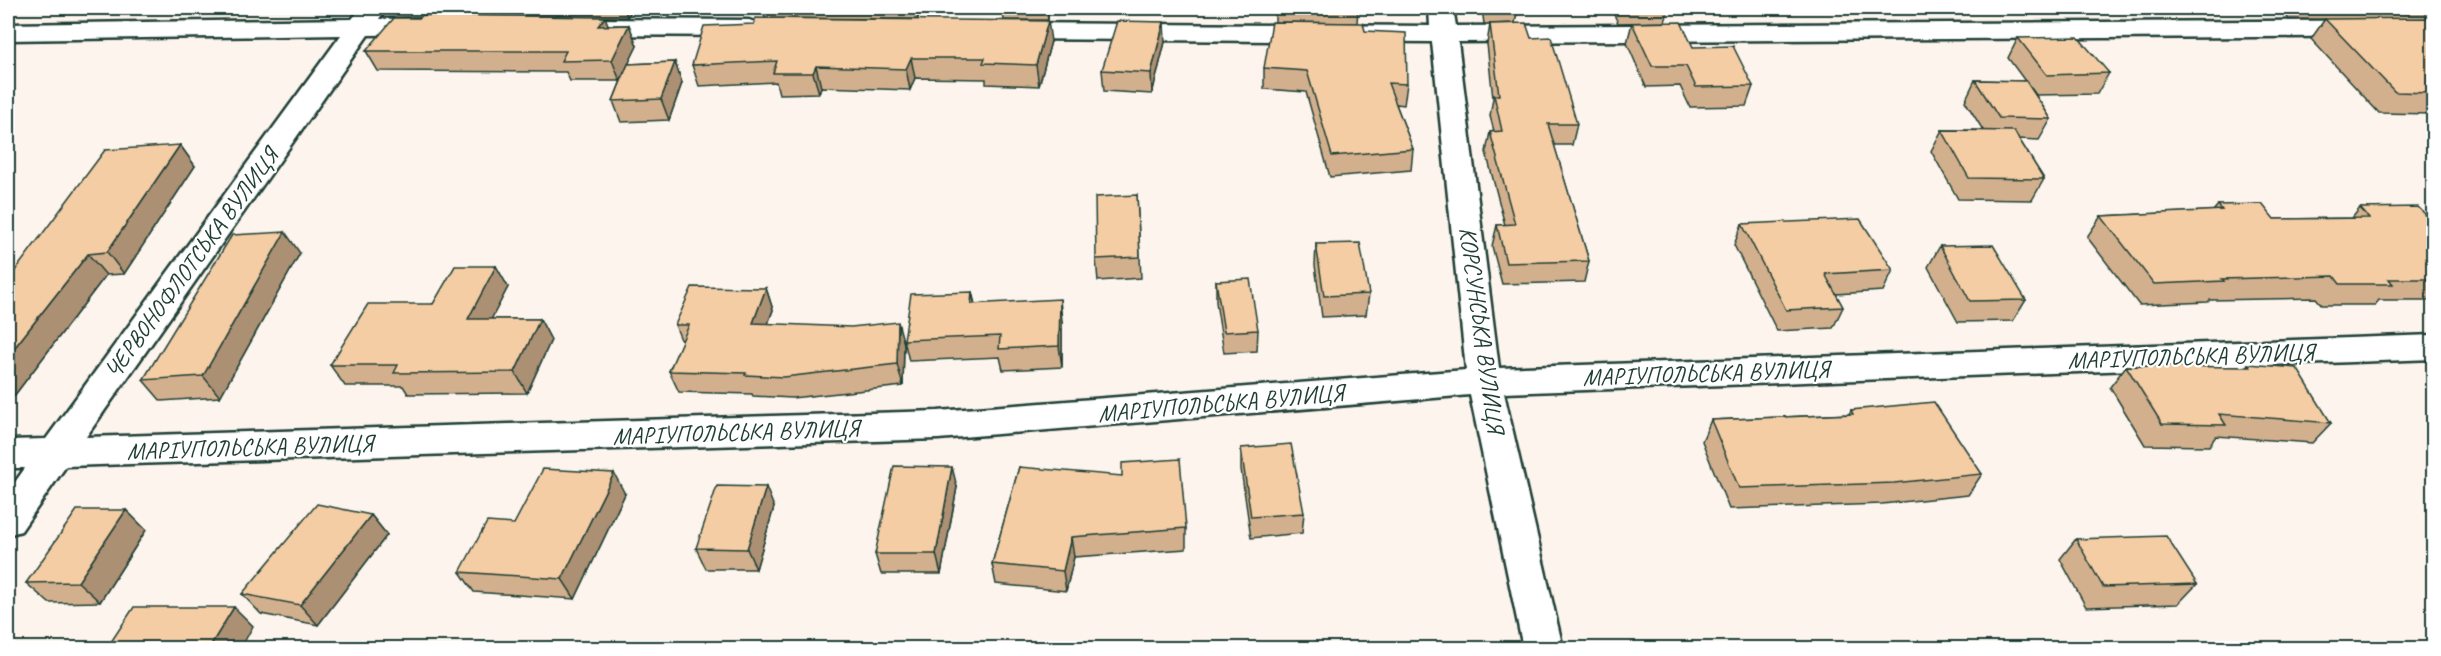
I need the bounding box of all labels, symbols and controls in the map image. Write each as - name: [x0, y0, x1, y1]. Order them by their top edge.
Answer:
- street label: ЧЕРВОНОФЛОТСЬКА ВУЛИЦЯ: [98, 139, 287, 384]
- street label: КОРСУНСЬКА ВУЛИЦЯ: [1453, 225, 1512, 438]
- street label: МАРІУПОЛЬСЬКА ВУЛИЦЯ: [2067, 337, 2318, 375]
- street label: МАРІУПОЛЬСЬКА ВУЛИЦЯ: [1582, 354, 1833, 392]
- street label: МАРІУПОЛЬСЬКА ВУЛИЦЯ: [1097, 377, 1348, 429]
- street label: МАРІУПОЛЬСЬКА ВУЛИЦЯ: [612, 413, 863, 451]
- street label: МАРІУПОЛЬСЬКА ВУЛИЦЯ: [126, 428, 377, 466]

